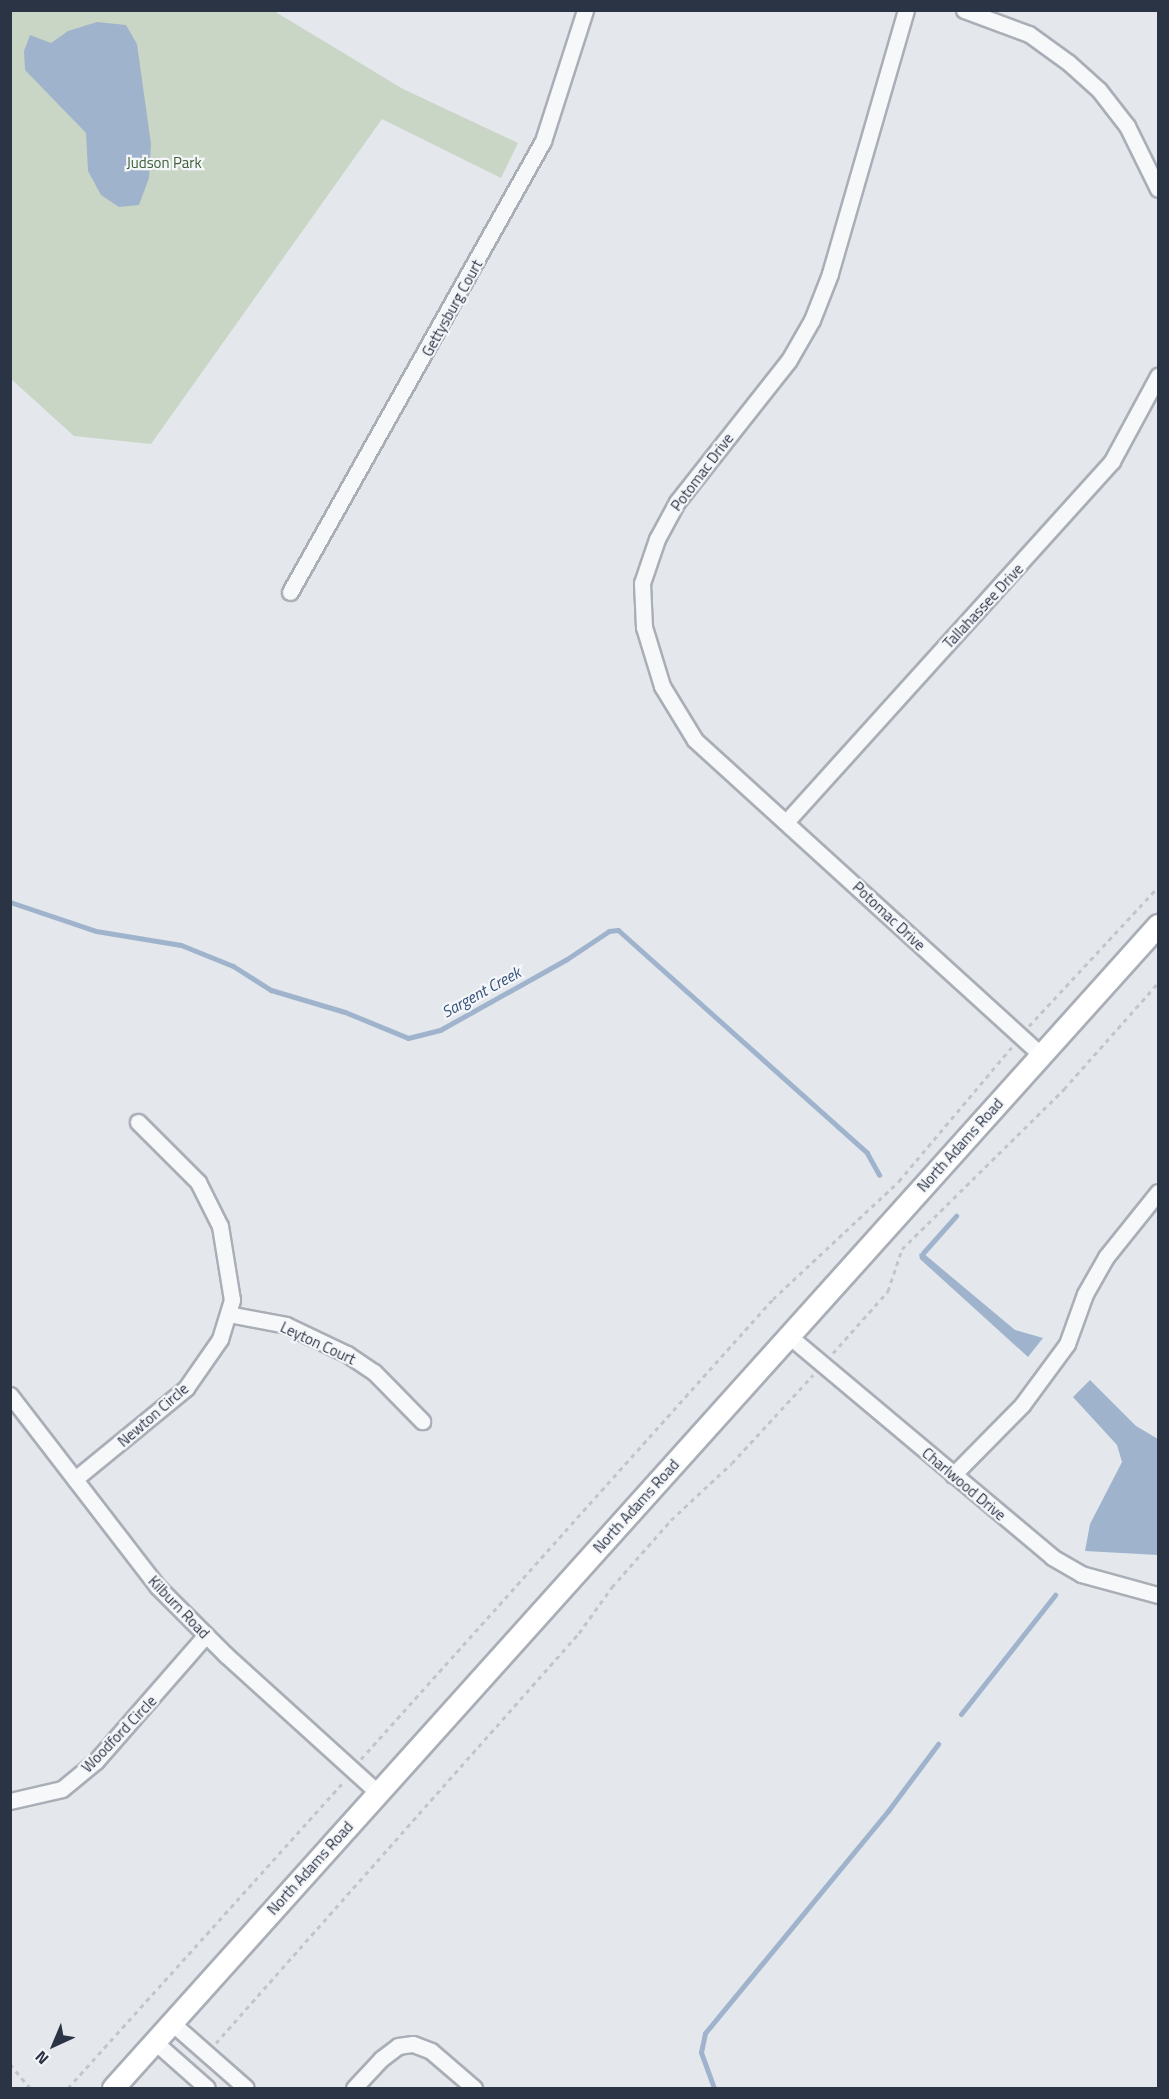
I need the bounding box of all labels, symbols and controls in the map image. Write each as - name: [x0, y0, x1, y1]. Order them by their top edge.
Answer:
- park label: Judson Park: [126, 154, 202, 172]
- street label: Gettysburg Court: [418, 257, 486, 359]
- street label: Potomac Drive: [667, 430, 737, 514]
- street label: Tallahassee Drive: [939, 560, 1027, 652]
- street label: Potomac Drive: [849, 878, 929, 954]
- water label: Sargent Creek: [438, 962, 524, 1022]
- street label: North Adams Road: [913, 1095, 1007, 1195]
- street label: Leyton Court: [278, 1318, 358, 1368]
- street label: Newton Circle: [114, 1379, 192, 1451]
- street label: Charlwood Drive: [919, 1444, 1009, 1524]
- street label: North Adams Road: [589, 1456, 683, 1556]
- street label: Kilburn Road: [145, 1572, 213, 1642]
- street label: Woodford Circle: [78, 1692, 160, 1776]
- street label: North Adams Road: [263, 1818, 357, 1918]
- north arrow: [24, 2015, 84, 2075]
- text: N: [29, 2045, 54, 2070]

